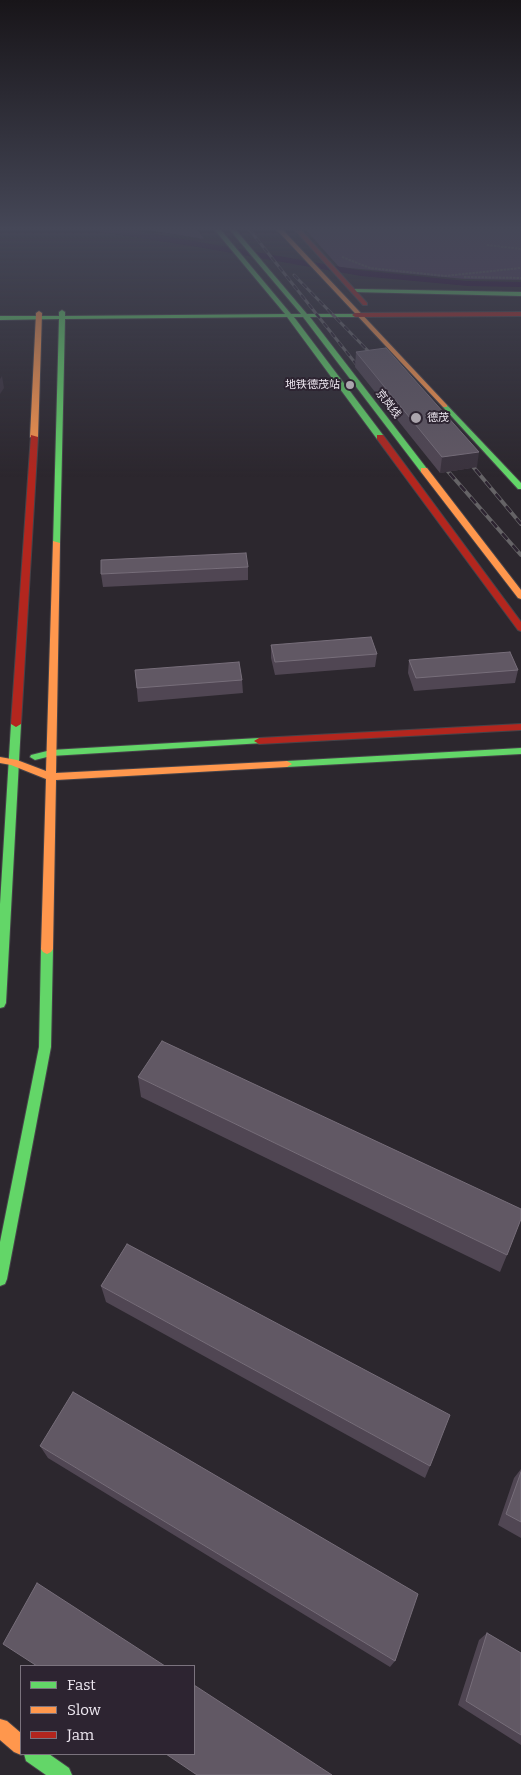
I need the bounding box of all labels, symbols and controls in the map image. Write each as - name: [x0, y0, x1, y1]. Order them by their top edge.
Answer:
- place label: 地铁德茂站: [285, 378, 340, 392]
- marker: 地铁德茂站: [344, 379, 356, 391]
- street label: 京岚线: [373, 387, 403, 421]
- marker: 德茂: [409, 411, 423, 425]
- place label: 德茂: [427, 411, 449, 425]
- legend: [20, 1665, 195, 1755]
- text: Fast: [67, 1676, 96, 1694]
- text: Slow: [67, 1701, 101, 1719]
- text: Jam: [67, 1726, 94, 1744]

